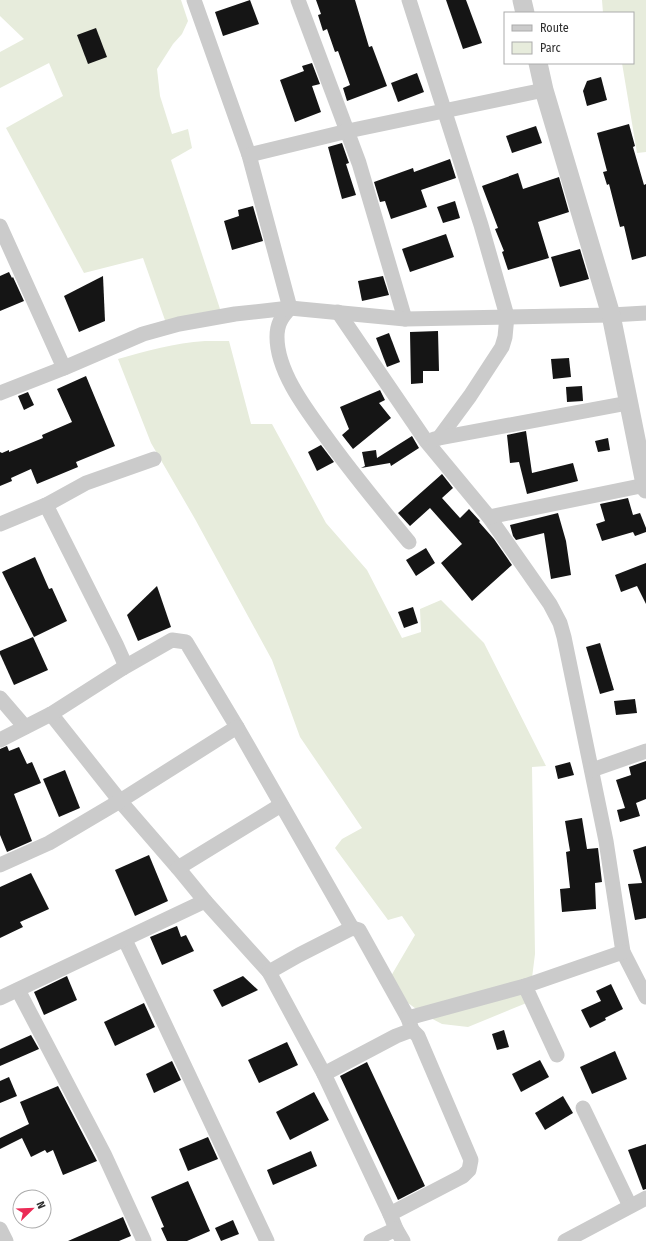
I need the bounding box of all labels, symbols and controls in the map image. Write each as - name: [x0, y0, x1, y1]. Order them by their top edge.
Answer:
- legend: [504, 12, 634, 64]
- text: Route: [540, 21, 569, 35]
- text: Parc: [540, 41, 561, 55]
- north arrow: [12, 1189, 52, 1229]
- text: N: [33, 1200, 48, 1211]

